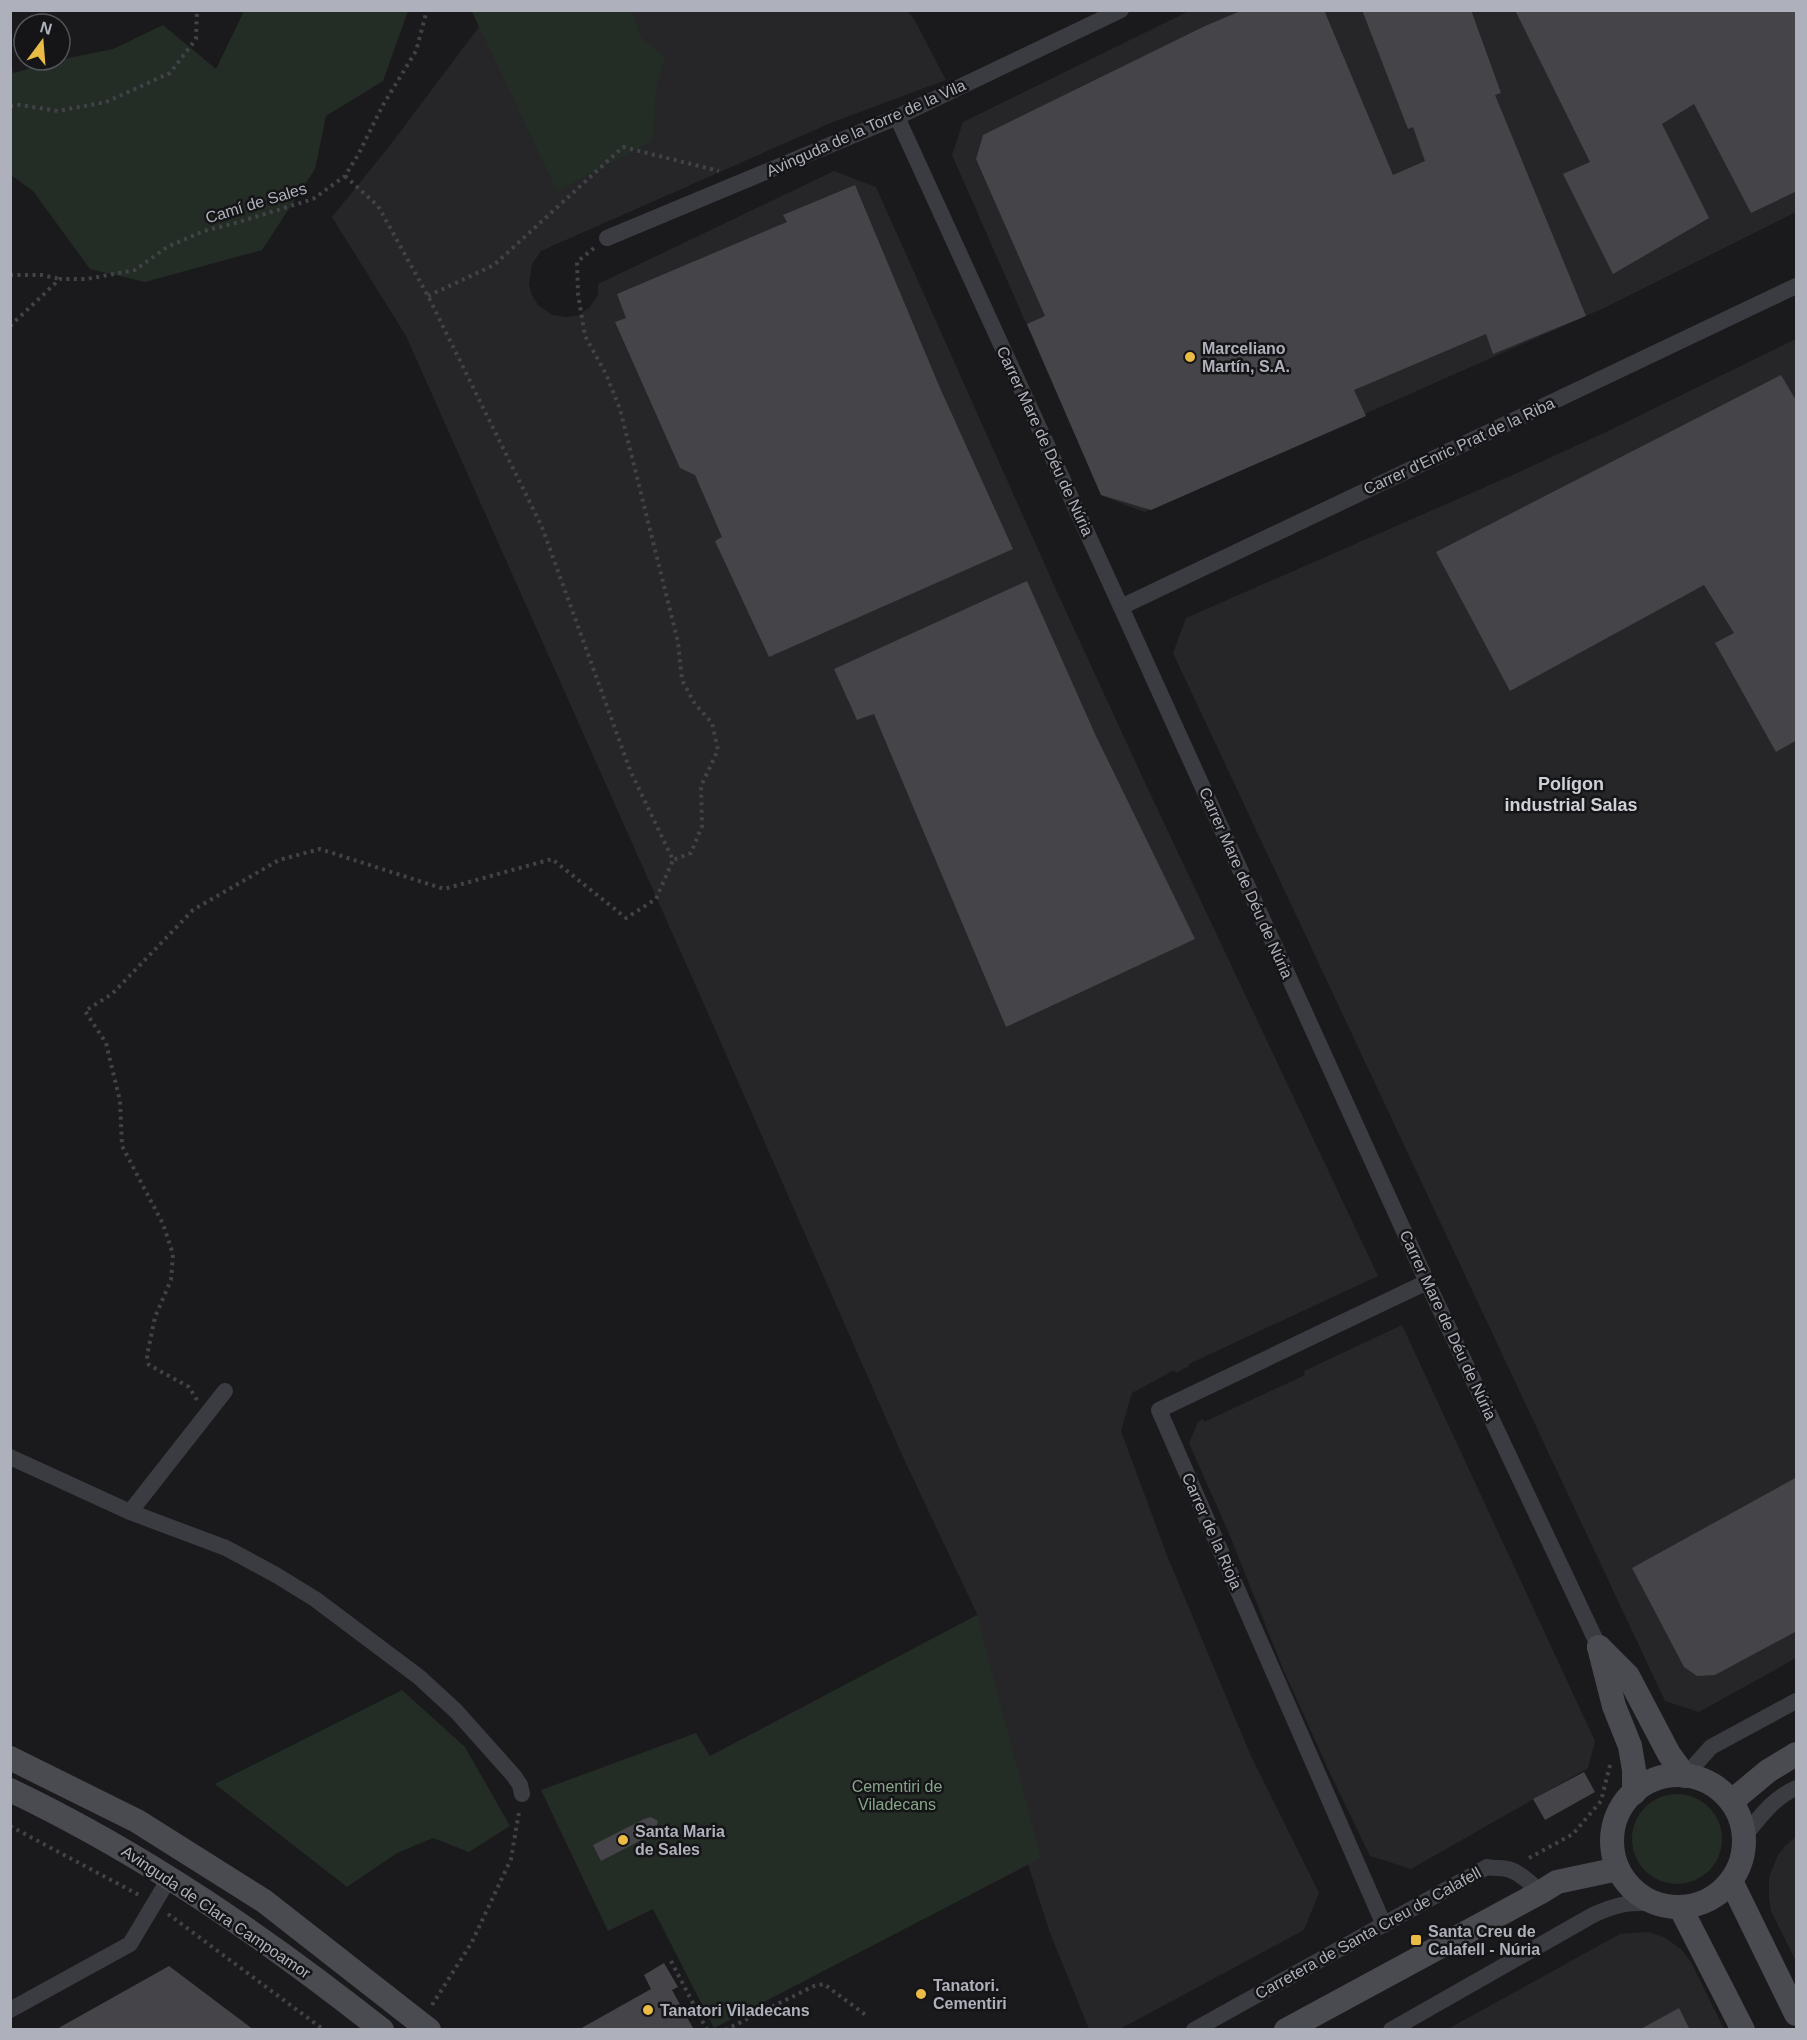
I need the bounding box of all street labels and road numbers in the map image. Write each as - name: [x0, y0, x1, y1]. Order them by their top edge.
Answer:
- street label: Avinguda de la Torre de la Vila: [764, 76, 968, 180]
- street label: Camí de Sales: [203, 180, 309, 226]
- street label: Carrer Mare de Déu de Núria: [994, 344, 1097, 539]
- street label: Carrer d'Enric Prat de la Riba: [1361, 394, 1557, 498]
- street label: Carrer Mare de Déu de Núria: [1196, 785, 1296, 981]
- street label: Carrer Mare de Déu de Núria: [1397, 1228, 1500, 1423]
- street label: Carrer de la Rioja: [1179, 1470, 1245, 1592]
- street label: Avinguda de Clara Campoamor: [118, 1842, 314, 1982]
- street label: Carretera de Santa Creu de Calafell: [1252, 1864, 1484, 2002]

